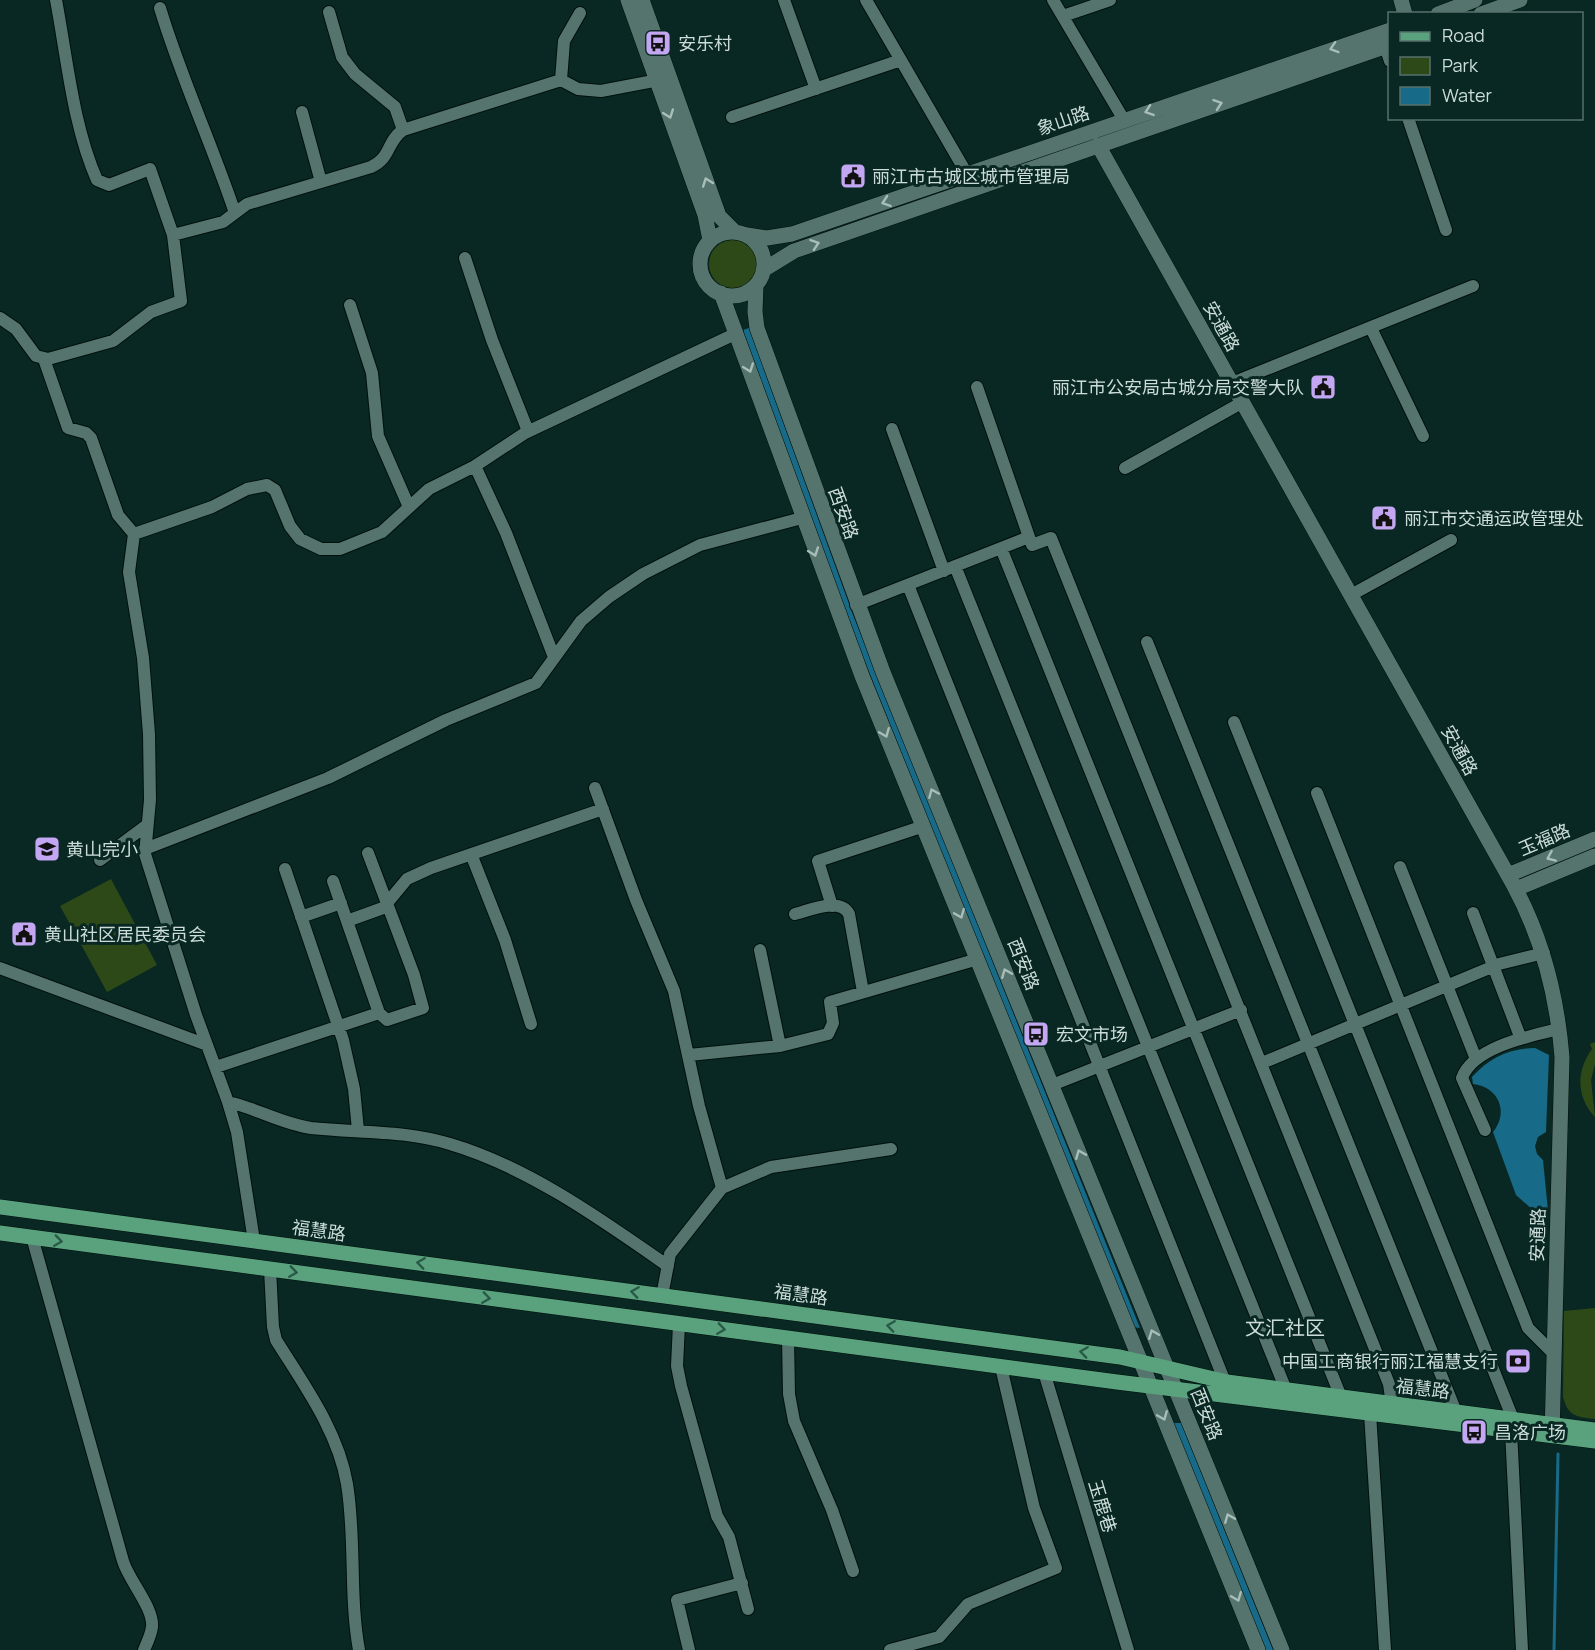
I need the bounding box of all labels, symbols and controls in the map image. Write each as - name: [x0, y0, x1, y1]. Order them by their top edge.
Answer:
- legend: [1388, 12, 1583, 120]
- text: Road: [1442, 23, 1485, 47]
- bus stop icon: 安乐村: [643, 28, 673, 58]
- place label: 安乐村: [678, 31, 732, 55]
- one-way arrow: [1329, 41, 1340, 53]
- text: Park: [1442, 53, 1479, 77]
- text: Water: [1442, 83, 1492, 107]
- one-way arrow: [1212, 99, 1223, 111]
- street label: 象山路: [1034, 100, 1092, 140]
- one-way arrow: [1144, 104, 1155, 116]
- one-way arrow: [662, 109, 675, 119]
- public building icon: 丽江市古城区城市管理局: [838, 161, 868, 191]
- place label: 丽江市古城区城市管理局: [872, 164, 1070, 188]
- one-way arrow: [701, 177, 714, 188]
- one-way arrow: [881, 195, 892, 208]
- one-way arrow: [809, 238, 820, 251]
- street label: 安通路: [1198, 297, 1246, 355]
- one-way arrow: [742, 362, 755, 373]
- public building icon: 丽江市公安局古城分局交警大队: [1308, 372, 1338, 402]
- place label: 丽江市公安局古城分局交警大队: [1052, 375, 1304, 399]
- street label: 西安路: [823, 484, 865, 542]
- public building icon: 丽江市交通运政管理处: [1369, 503, 1399, 533]
- place label: 丽江市交通运政管理处: [1404, 506, 1584, 530]
- one-way arrow: [807, 546, 820, 557]
- street label: 安通路: [1436, 721, 1484, 779]
- one-way arrow: [878, 727, 890, 738]
- one-way arrow: [928, 788, 940, 799]
- street label: 玉福路: [1514, 817, 1574, 861]
- school or university icon: 黄山完小: [32, 834, 62, 864]
- place label: 黄山完小: [66, 837, 138, 861]
- one-way arrow: [1547, 850, 1558, 862]
- one-way arrow: [953, 907, 965, 918]
- public building icon: 黄山社区居民委员会: [9, 919, 39, 949]
- place label: 黄山社区居民委员会: [44, 922, 206, 946]
- street label: 西安路: [1003, 934, 1045, 994]
- one-way arrow: [1001, 968, 1013, 979]
- bus stop icon: 宏文市场: [1021, 1019, 1051, 1049]
- place label: 宏文市场: [1056, 1022, 1128, 1046]
- one-way arrow: [1075, 1149, 1087, 1160]
- street label: 安通路: [1524, 1208, 1550, 1262]
- street label: 福慧路: [291, 1214, 347, 1246]
- one-way arrow: [53, 1234, 63, 1246]
- one-way arrow: [416, 1258, 425, 1270]
- one-way arrow: [288, 1266, 298, 1278]
- street label: 福慧路: [773, 1278, 829, 1310]
- one-way arrow: [630, 1286, 639, 1299]
- one-way arrow: [482, 1291, 491, 1304]
- district label: 文汇社区: [1245, 1314, 1325, 1341]
- one-way arrow: [886, 1321, 895, 1333]
- one-way arrow: [717, 1323, 726, 1335]
- one-way arrow: [1148, 1330, 1161, 1340]
- one-way arrow: [1079, 1346, 1088, 1359]
- bank icon: 中国工商银行丽江福慧支行: [1503, 1346, 1533, 1376]
- place label: 中国工商银行丽江福慧支行: [1282, 1349, 1498, 1373]
- street label: 福慧路: [1395, 1373, 1451, 1403]
- street label: 西安路: [1186, 1384, 1228, 1444]
- one-way arrow: [1156, 1410, 1168, 1421]
- bus stop icon: 昌洛广场: [1459, 1417, 1489, 1447]
- place label: 昌洛广场: [1494, 1420, 1566, 1444]
- street label: 玉鹿巷: [1084, 1477, 1122, 1535]
- one-way arrow: [1224, 1513, 1236, 1524]
- one-way arrow: [1229, 1591, 1242, 1602]

